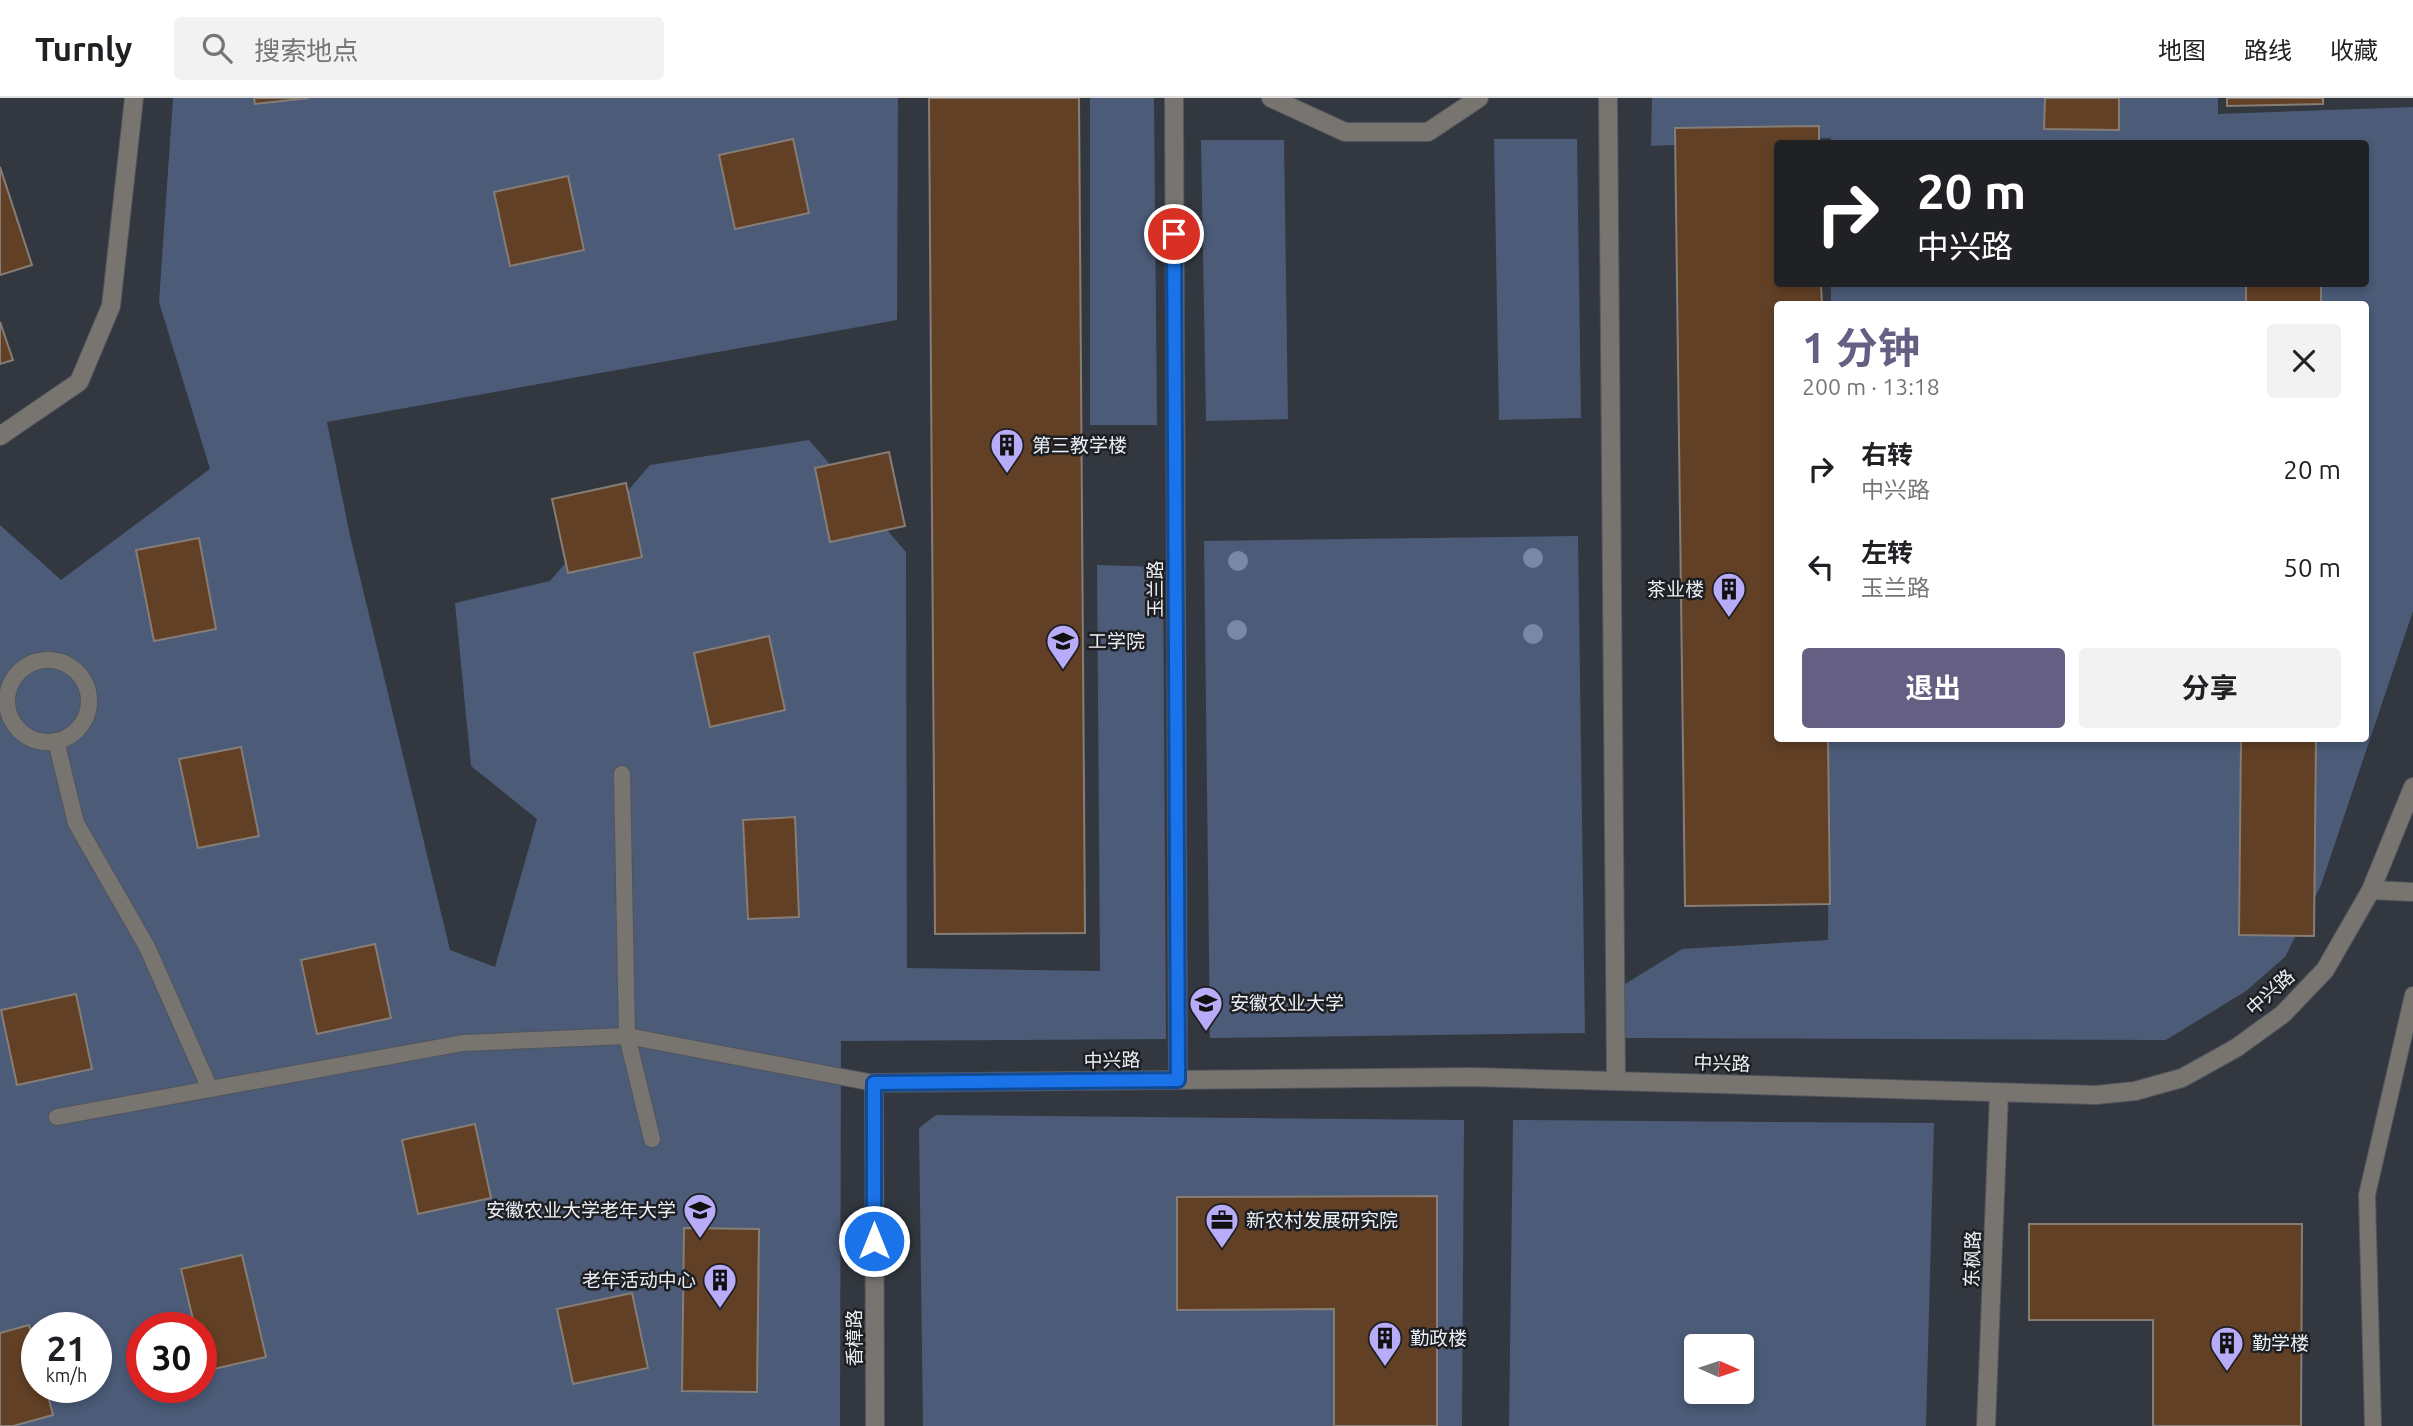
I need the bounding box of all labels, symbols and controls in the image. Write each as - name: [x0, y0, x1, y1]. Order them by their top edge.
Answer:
- search box: [174, 17, 664, 80]
- icon: search: [198, 29, 236, 67]
- text: Turnly: [35, 30, 132, 67]
- text: 搜索地点: [254, 36, 358, 65]
- text: 地图: [2158, 37, 2206, 64]
- text: 路线: [2244, 37, 2292, 64]
- text: 收藏: [2330, 37, 2378, 64]
- text: 20 m: [1917, 163, 2026, 218]
- icon: right: [1802, 168, 1893, 259]
- pin: [1144, 204, 1204, 264]
- icon: arrive: [1155, 215, 1193, 253]
- text: 中兴路: [1917, 228, 2013, 264]
- text: 1 分钟: [1802, 324, 1920, 371]
- button: close: [2267, 324, 2341, 398]
- text: 200 m · 13:18: [1802, 374, 1940, 399]
- building icon: 第三教学楼: [988, 426, 1026, 475]
- place label: 第三教学楼: [1032, 434, 1127, 456]
- text: 右转: [1861, 440, 1913, 469]
- icon: right: [1802, 450, 1840, 488]
- text: 20 m: [2283, 455, 2341, 484]
- text: 中兴路: [1861, 477, 1930, 502]
- text: 左转: [1861, 538, 1913, 567]
- icon: left: [1802, 548, 1840, 586]
- text: 50 m: [2283, 553, 2341, 582]
- street label: 玉兰路: [1144, 560, 1166, 618]
- building icon: 茶业楼: [1710, 570, 1748, 619]
- text: 玉兰路: [1861, 575, 1930, 600]
- place label: 茶业楼: [1647, 578, 1704, 600]
- school or university icon: 工学院: [1044, 622, 1082, 671]
- place label: 工学院: [1088, 630, 1145, 652]
- button: 退出: [1802, 648, 2065, 728]
- button: 分享: [2079, 648, 2341, 728]
- street label: 中兴路: [2241, 965, 2299, 1019]
- school or university icon: 安徽农业大学: [1187, 984, 1225, 1033]
- place label: 安徽农业大学: [1230, 992, 1344, 1014]
- street label: 中兴路: [1083, 1049, 1141, 1071]
- street label: 中兴路: [1693, 1051, 1751, 1075]
- school or university icon: 安徽农业大学老年大学: [681, 1191, 719, 1240]
- place label: 安徽农业大学老年大学: [486, 1199, 676, 1221]
- office icon: 新农村发展研究院: [1203, 1201, 1241, 1250]
- position arrow: [837, 1204, 911, 1278]
- place label: 新农村发展研究院: [1246, 1209, 1398, 1231]
- street label: 东枫路: [1960, 1230, 1984, 1288]
- building icon: 老年活动中心: [701, 1261, 739, 1310]
- place label: 老年活动中心: [582, 1269, 696, 1291]
- street label: 香樟路: [843, 1309, 865, 1367]
- speed limit sign: 30: [126, 1312, 217, 1403]
- building icon: 勤政楼: [1366, 1319, 1404, 1368]
- building icon: 勤学楼: [2208, 1324, 2246, 1373]
- place label: 勤政楼: [1410, 1327, 1467, 1349]
- text: 21: [47, 1328, 86, 1368]
- place label: 勤学楼: [2252, 1332, 2309, 1354]
- north arrow: [1684, 1334, 1754, 1404]
- map controls: [1684, 1334, 1754, 1404]
- text: km/h: [46, 1365, 87, 1385]

